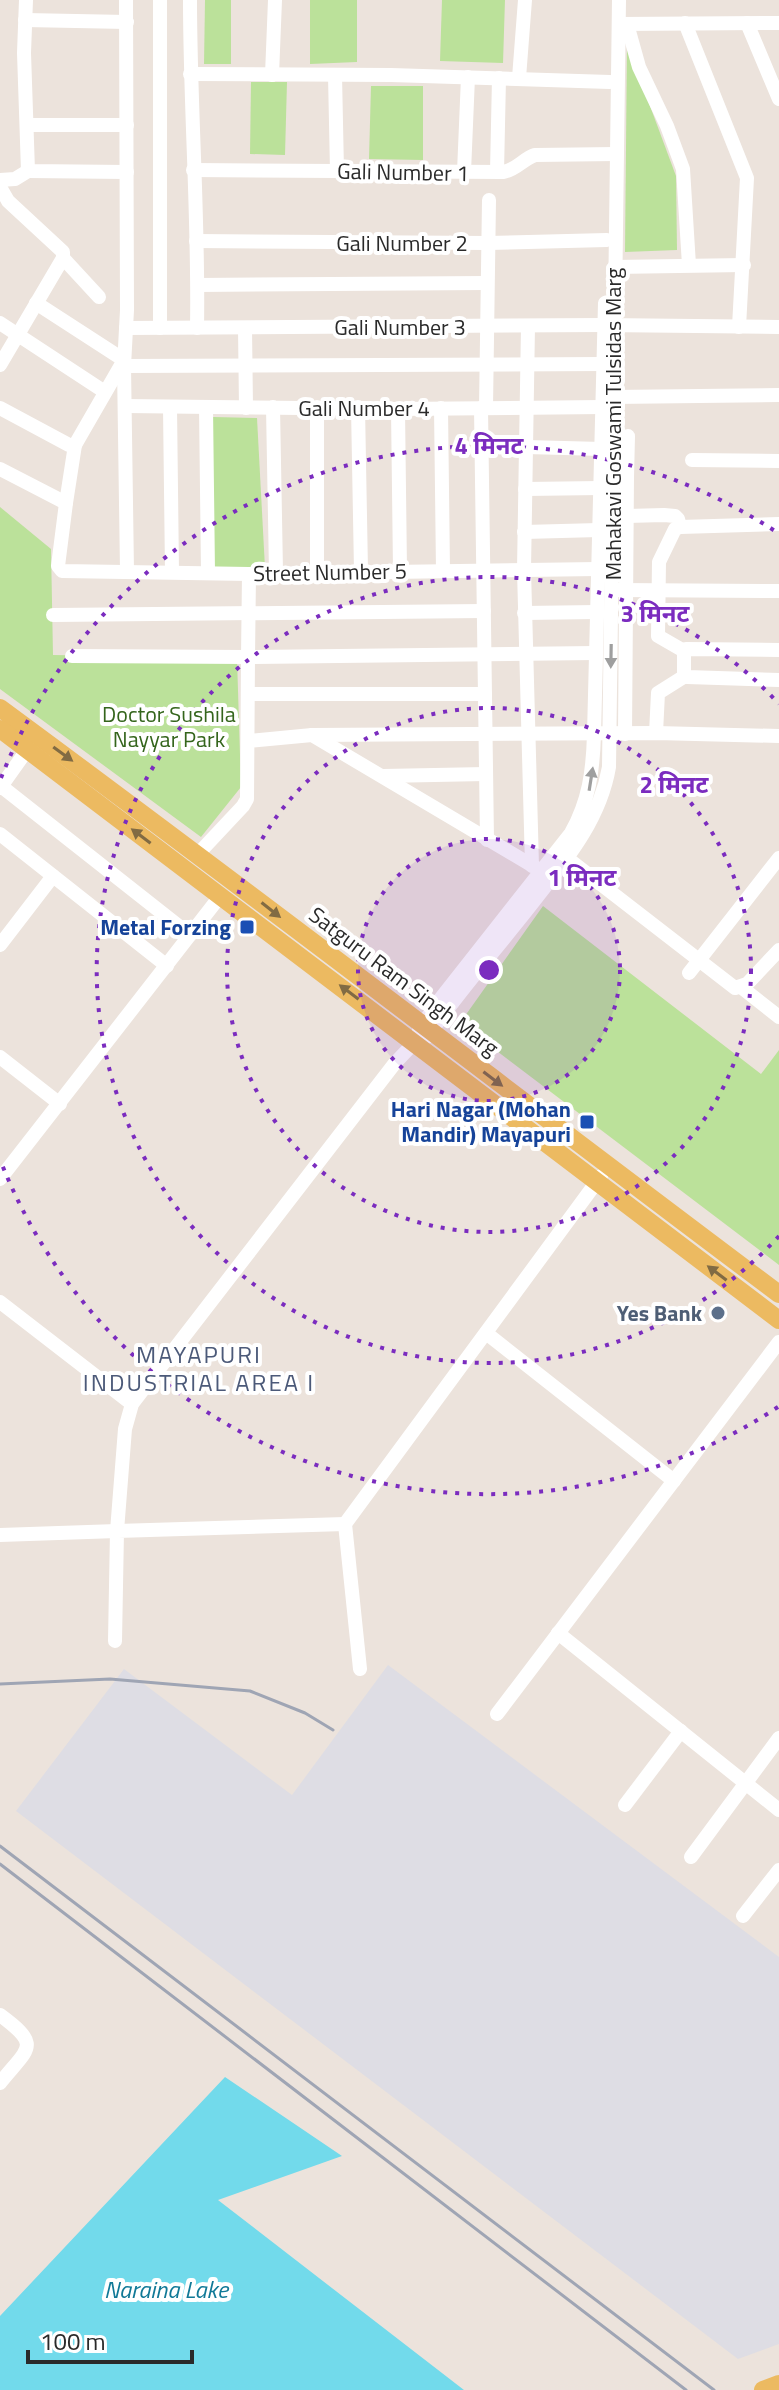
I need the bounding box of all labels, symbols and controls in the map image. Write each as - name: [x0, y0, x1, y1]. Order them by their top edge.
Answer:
- street label: Gali Number 1: [337, 154, 469, 190]
- street label: Gali Number 2: [336, 226, 468, 260]
- street label: Mahakavi Goswami Tulsidas Marg: [596, 268, 630, 580]
- street label: Gali Number 3: [334, 310, 466, 344]
- street label: Gali Number 4: [298, 391, 430, 425]
- text: 4 मिनट: [454, 427, 525, 463]
- street label: Street Number 5: [253, 554, 407, 590]
- text: 3 मिनट: [620, 595, 691, 631]
- one-way arrow: [604, 644, 617, 669]
- park label: Doctor Sushila Nayyar Park: [102, 697, 236, 756]
- one-way arrow: [52, 746, 74, 762]
- one-way arrow: [585, 766, 597, 791]
- text: 2 मिनट: [639, 766, 710, 802]
- one-way arrow: [131, 828, 151, 844]
- text: 1 मिनट: [547, 859, 618, 895]
- street label: Satguru Ram Singh Marg: [302, 898, 506, 1064]
- one-way arrow: [261, 901, 281, 917]
- place label: Metal Forzing: [100, 910, 231, 944]
- marker: Metal Forzing: [238, 918, 256, 936]
- centre of rings: [475, 956, 503, 984]
- one-way arrow: [339, 985, 359, 1001]
- one-way arrow: [483, 1070, 504, 1086]
- place label: Hari Nagar (Mohan Mandir) Mayapuri: [391, 1092, 571, 1151]
- marker: Hari Nagar (Mohan Mandir) Mayapuri: [578, 1113, 596, 1131]
- one-way arrow: [707, 1266, 727, 1282]
- place label: Yes Bank: [617, 1296, 703, 1330]
- marker: Yes Bank: [709, 1304, 727, 1322]
- district label: MAYAPURI INDUSTRIAL AREA I: [83, 1336, 315, 1400]
- water label: Naraina Lake: [104, 2271, 230, 2307]
- scale bar: [28, 2314, 192, 2364]
- text: 100 m: [40, 2323, 106, 2359]

